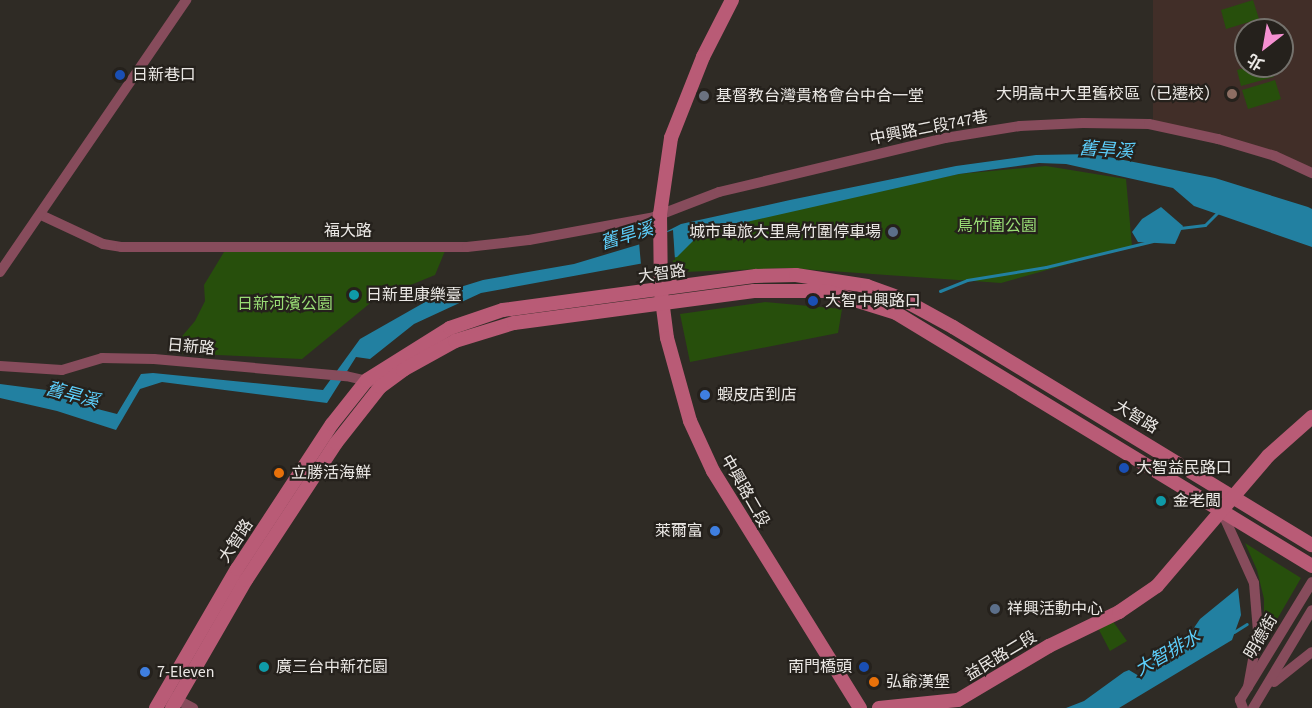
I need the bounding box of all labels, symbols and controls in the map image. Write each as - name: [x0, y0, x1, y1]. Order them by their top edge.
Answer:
- north arrow: [1234, 18, 1294, 78]
- text: 北: [1243, 48, 1268, 75]
- place label: 日新巷口: [132, 65, 196, 85]
- marker: 日新巷口: [113, 68, 127, 82]
- place label: 大明高中大里舊校區（已遷校）: [996, 84, 1220, 104]
- place label: 基督教台灣貴格會台中合一堂: [716, 86, 924, 106]
- marker: 大明高中大里舊校區（已遷校）: [1225, 87, 1239, 101]
- marker: 基督教台灣貴格會台中合一堂: [697, 89, 711, 103]
- street label: 中興路二段747巷: [868, 107, 990, 149]
- water label: 舊旱溪: [1078, 138, 1134, 164]
- park label: 鳥竹圍公園: [957, 216, 1037, 236]
- water label: 舊旱溪: [598, 219, 656, 255]
- street label: 福大路: [324, 221, 372, 241]
- place label: 城市車旅大里鳥竹圍停車場: [689, 222, 881, 242]
- marker: 城市車旅大里鳥竹圍停車場: [886, 225, 900, 239]
- street label: 大智路: [637, 261, 687, 287]
- place label: 日新里康樂臺: [366, 285, 462, 305]
- marker: 日新里康樂臺: [347, 288, 361, 302]
- place label: 大智中興路口: [825, 291, 921, 311]
- park label: 日新河濱公園: [237, 294, 333, 314]
- marker: 大智中興路口: [806, 294, 820, 308]
- street label: 日新路: [166, 335, 216, 359]
- water label: 舊旱溪: [43, 379, 101, 413]
- place label: 蝦皮店到店: [717, 385, 797, 405]
- marker: 蝦皮店到店: [698, 388, 712, 402]
- street label: 大智路: [1110, 396, 1162, 438]
- street label: 中興路二段: [717, 452, 773, 530]
- place label: 大智益民路口: [1136, 458, 1232, 478]
- marker: 大智益民路口: [1117, 461, 1131, 475]
- place label: 立勝活海鮮: [291, 463, 371, 483]
- marker: 立勝活海鮮: [272, 466, 286, 480]
- place label: 金老闆: [1173, 491, 1221, 511]
- marker: 金老闆: [1154, 494, 1168, 508]
- street label: 大智路: [215, 516, 257, 566]
- place label: 萊爾富: [655, 521, 703, 541]
- marker: 萊爾富: [708, 524, 722, 538]
- place label: 祥興活動中心: [1007, 599, 1103, 619]
- marker: 祥興活動中心: [988, 602, 1002, 616]
- street label: 明德街: [1240, 611, 1282, 663]
- street label: 益民路二段: [962, 627, 1040, 685]
- water label: 大智排水: [1131, 627, 1205, 681]
- place label: 廣三台中新花園: [276, 657, 388, 677]
- place label: 南門橋頭: [788, 657, 852, 677]
- marker: 廣三台中新花園: [257, 660, 271, 674]
- marker: 南門橋頭: [857, 660, 871, 674]
- place label: 7-Eleven: [157, 662, 215, 682]
- marker: 7-Eleven: [138, 665, 152, 679]
- place label: 弘爺漢堡: [886, 672, 950, 692]
- marker: 弘爺漢堡: [867, 675, 881, 689]

